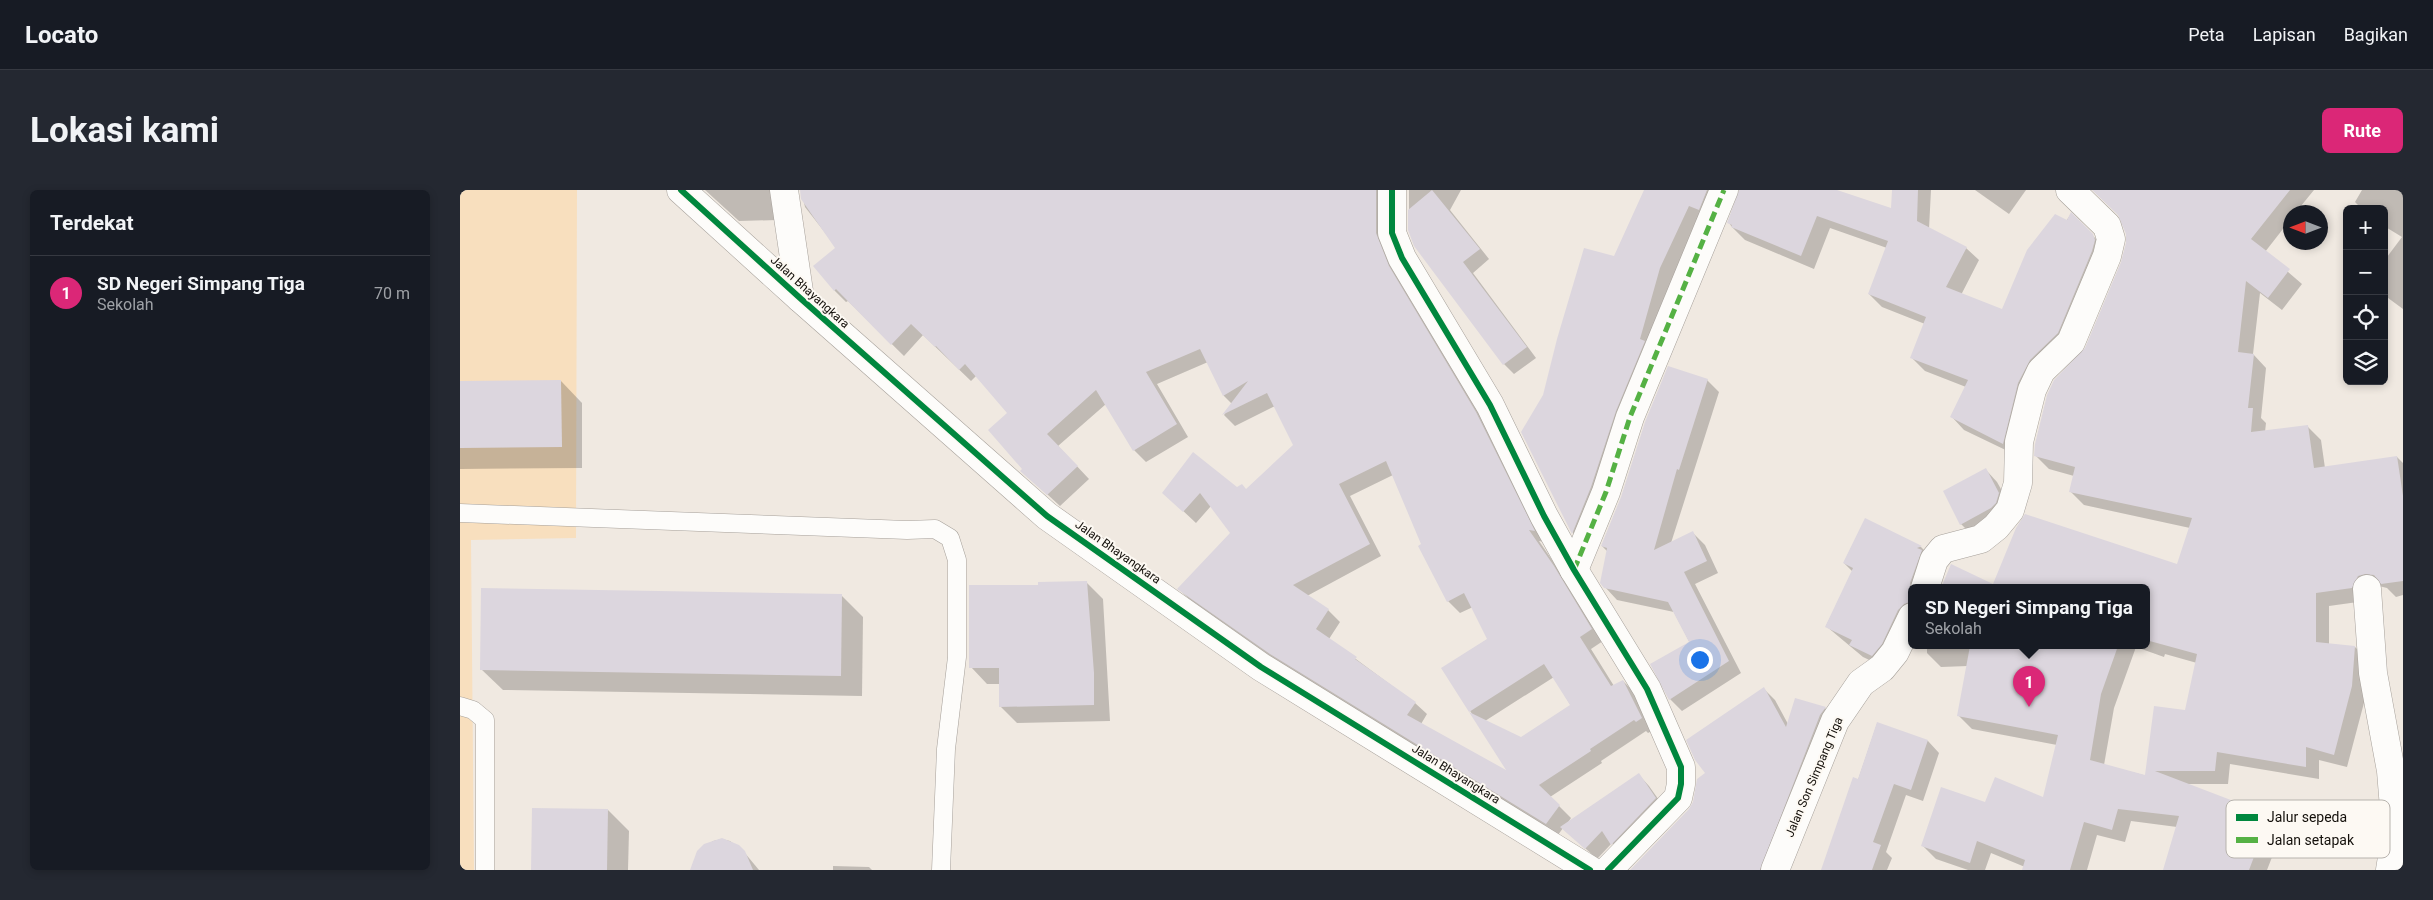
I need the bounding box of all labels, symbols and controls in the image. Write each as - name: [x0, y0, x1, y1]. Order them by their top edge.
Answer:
- text: Locato: [25, 21, 98, 49]
- text: Peta: [2188, 24, 2225, 45]
- text: Lapisan: [2253, 24, 2316, 45]
- text: Bagikan: [2344, 24, 2408, 45]
- button: Rute: [2322, 108, 2403, 153]
- text: Lokasi kami: [30, 110, 219, 151]
- north arrow: [2283, 205, 2328, 250]
- map controls: [2343, 205, 2388, 385]
- button: +: [2343, 205, 2388, 250]
- text: Terdekat: [50, 211, 134, 235]
- button: −: [2343, 250, 2388, 295]
- street label: Jalan Bhayangkara: [768, 253, 852, 331]
- text: SD Negeri Simpang Tiga: [97, 272, 305, 295]
- text: 1: [61, 284, 71, 303]
- text: 70 m: [374, 284, 410, 303]
- text: Sekolah: [97, 295, 154, 314]
- button: locate: [2343, 295, 2388, 340]
- button: layers: [2343, 340, 2388, 385]
- street label: Jalan Bhayangkara: [1073, 517, 1163, 587]
- popup: [1908, 584, 2150, 649]
- text: SD Negeri Simpang Tiga: [1925, 596, 2133, 619]
- text: Sekolah: [1925, 619, 1982, 638]
- your location: [1687, 647, 1713, 673]
- pin: 1: [2013, 666, 2045, 707]
- street label: Jalan Son Simpang Tiga: [1782, 715, 1846, 839]
- street label: Jalan Bhayangkara: [1409, 741, 1503, 807]
- legend: [2226, 800, 2390, 858]
- text: Jalur sepeda: [2267, 809, 2347, 825]
- text: Jalan setapak: [2267, 832, 2355, 848]

